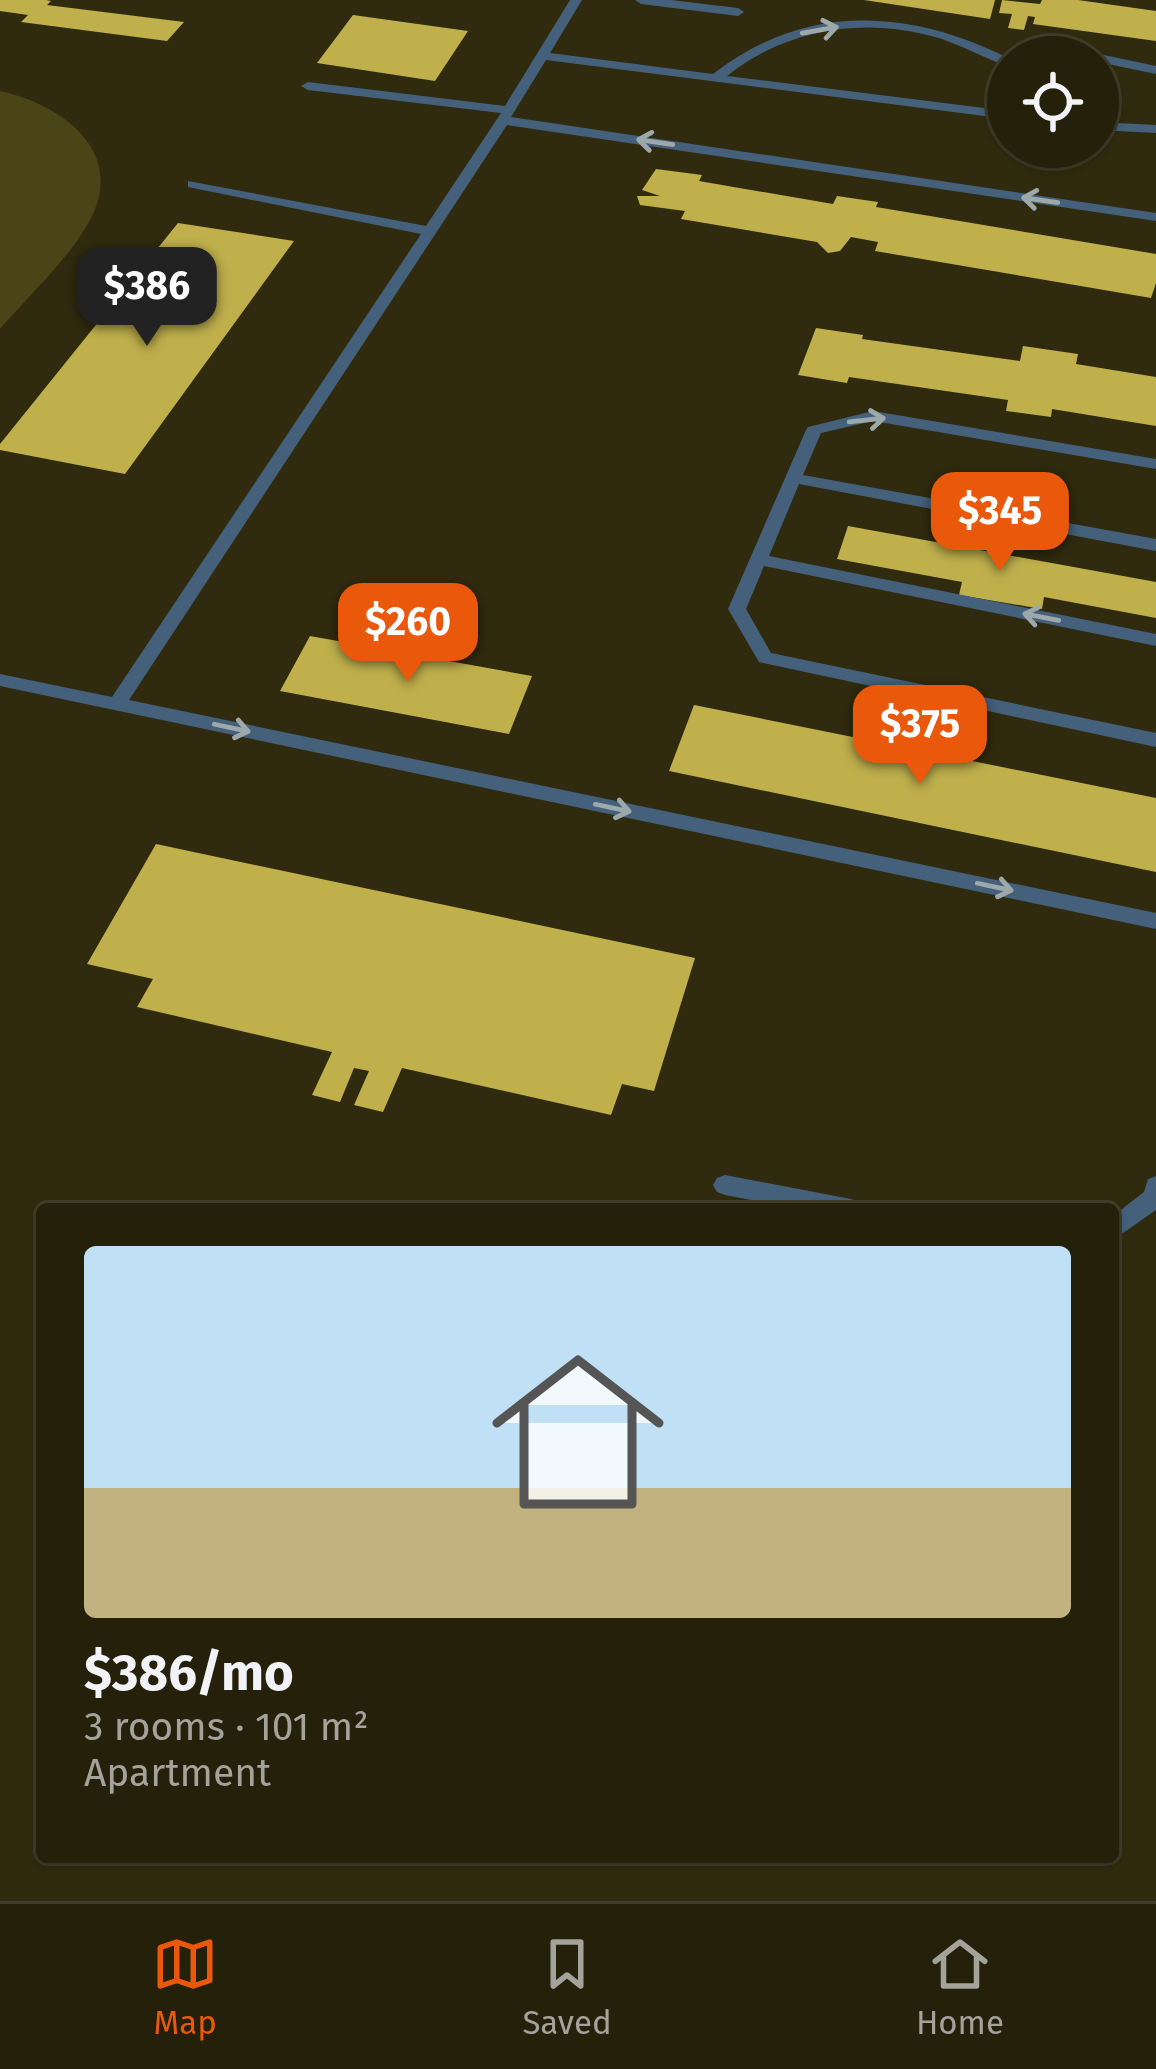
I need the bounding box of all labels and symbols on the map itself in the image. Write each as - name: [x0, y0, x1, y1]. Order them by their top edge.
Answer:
- one-way arrow: [800, 17, 839, 40]
- one-way arrow: [636, 130, 675, 153]
- one-way arrow: [1022, 188, 1061, 211]
- pin: $386: [76, 247, 218, 349]
- one-way arrow: [846, 408, 885, 431]
- pin: $345: [929, 472, 1071, 574]
- pin: $260: [337, 583, 479, 685]
- one-way arrow: [1023, 605, 1062, 627]
- pin: $375: [849, 685, 991, 787]
- one-way arrow: [212, 717, 250, 740]
- one-way arrow: [594, 797, 632, 820]
- one-way arrow: [976, 877, 1014, 900]

